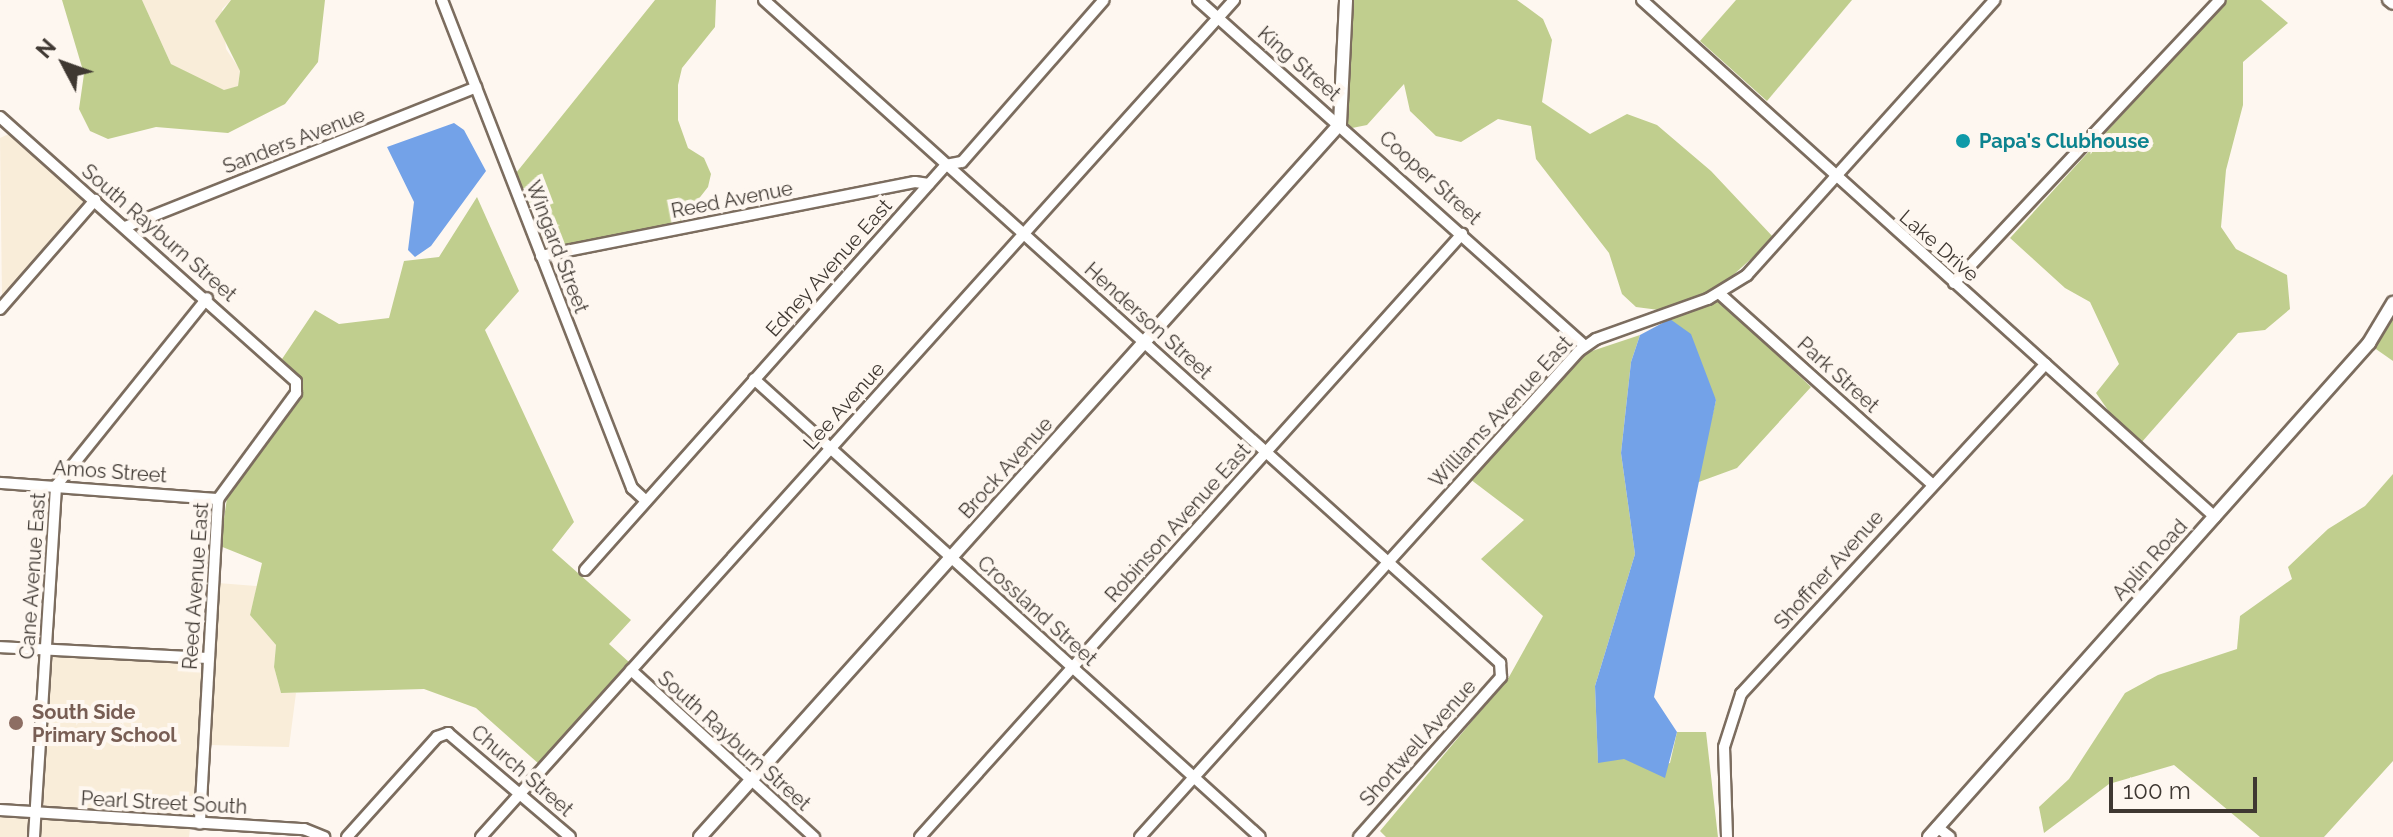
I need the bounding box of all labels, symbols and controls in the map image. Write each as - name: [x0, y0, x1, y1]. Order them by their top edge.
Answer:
- street label: King Street: [1253, 22, 1345, 106]
- north arrow: [24, 24, 104, 104]
- text: N: [31, 33, 61, 63]
- street label: Sanders Avenue: [219, 103, 369, 179]
- street label: Cooper Street: [1374, 126, 1486, 230]
- place label: Papa's Clubhouse: [1979, 129, 2149, 153]
- marker: Papa's Clubhouse: [1954, 132, 1972, 150]
- street label: South Rayburn Street: [77, 159, 241, 307]
- street label: Reed Avenue: [669, 176, 795, 224]
- street label: Wingard Street: [521, 177, 593, 317]
- street label: Edney Avenue East: [761, 194, 897, 342]
- street label: Lake Drive: [1894, 205, 1984, 287]
- street label: Henderson Street: [1079, 258, 1217, 384]
- street label: Williams Avenue East: [1424, 331, 1578, 493]
- street label: Park Street: [1792, 332, 1884, 418]
- street label: Lee Avenue: [798, 357, 890, 455]
- street label: Brock Avenue: [954, 412, 1058, 524]
- street label: Robinson Avenue East: [1100, 438, 1256, 608]
- street label: Amos Street: [52, 456, 168, 488]
- street label: Cane Avenue East: [15, 491, 51, 661]
- street label: Reed Avenue East: [178, 501, 214, 671]
- street label: Shoffner Avenue: [1769, 505, 1889, 635]
- street label: Aplin Road: [2107, 515, 2193, 605]
- street label: Crossland Street: [972, 551, 1102, 671]
- street label: South Rayburn Street: [653, 666, 815, 816]
- street label: Shortwell Avenue: [1354, 674, 1482, 812]
- place label: South Side Primary School: [32, 700, 177, 747]
- marker: South Side Primary School: [7, 714, 25, 732]
- street label: Church Street: [466, 720, 578, 822]
- scale bar: [2113, 761, 2261, 811]
- text: 100 m: [2123, 776, 2191, 805]
- street label: Pearl Street South: [80, 787, 248, 819]

